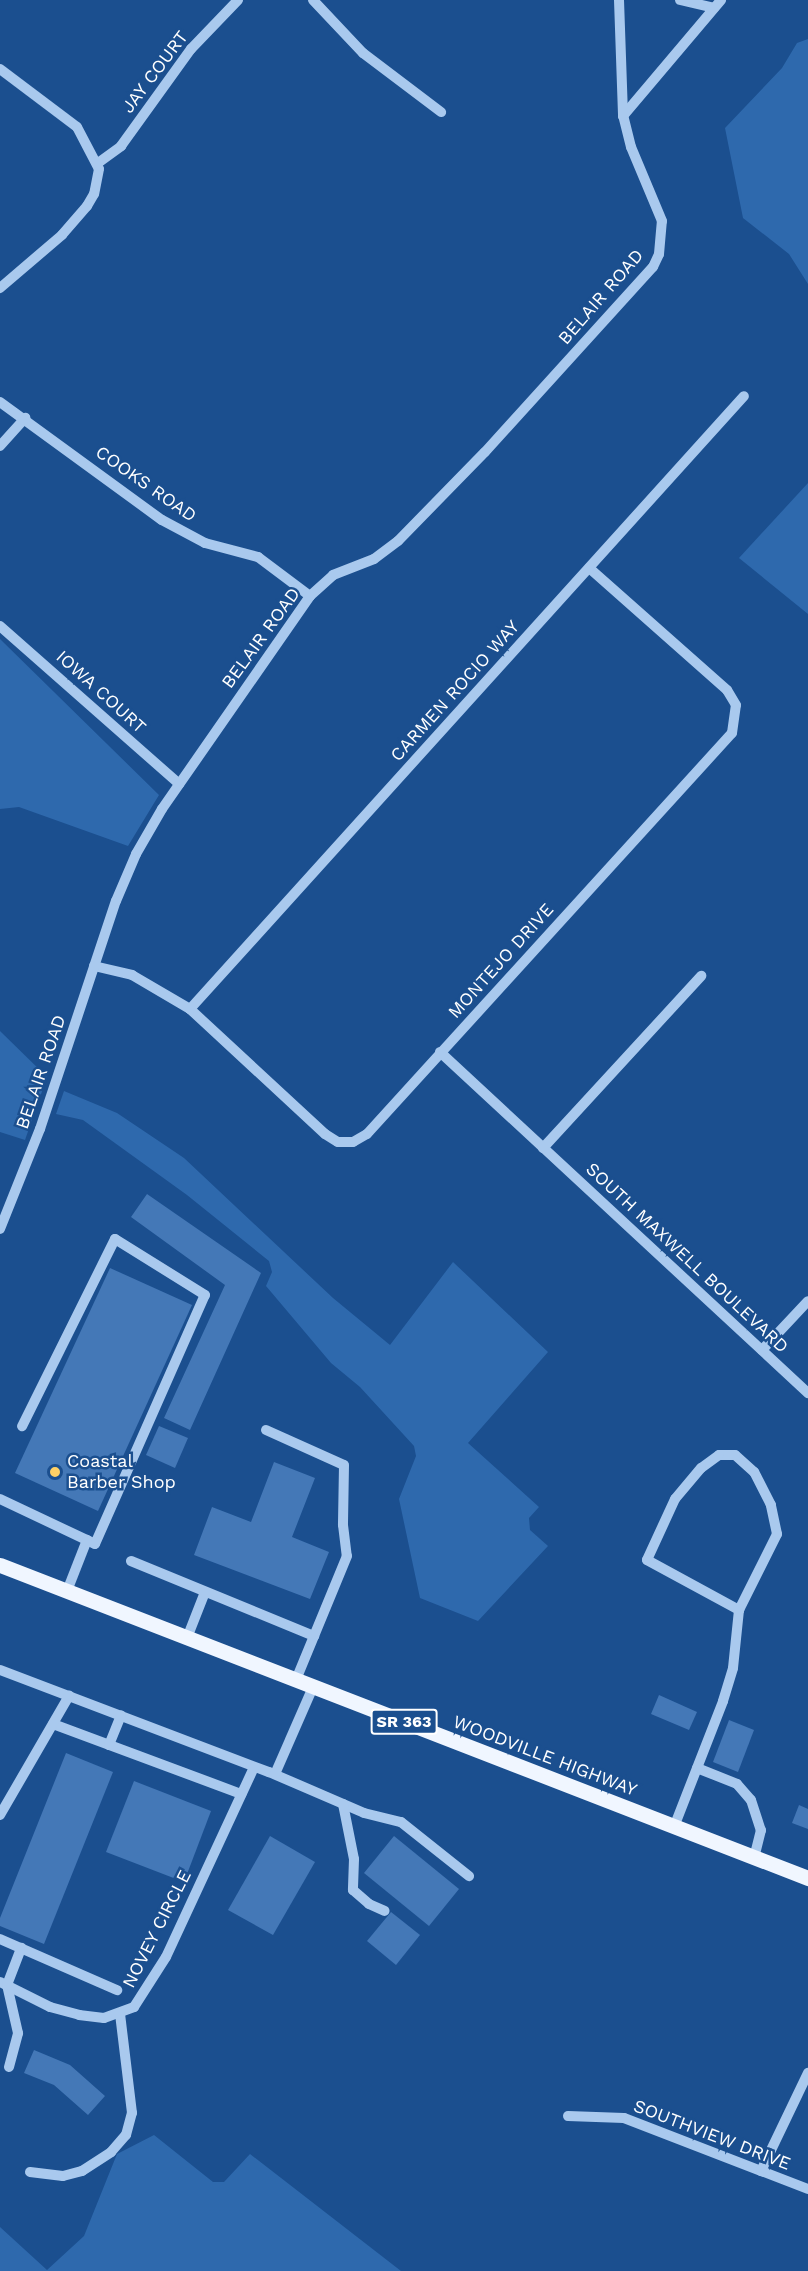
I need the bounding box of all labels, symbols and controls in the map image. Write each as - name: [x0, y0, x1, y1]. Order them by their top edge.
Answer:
- street label: JAY COURT: [117, 26, 193, 118]
- street label: BELAIR ROAD: [554, 245, 648, 349]
- street label: COOKS ROAD: [91, 441, 201, 527]
- street label: BELAIR ROAD: [217, 583, 305, 693]
- street label: CARMEN ROCIO WAY: [386, 616, 524, 766]
- street label: IOWA COURT: [51, 646, 151, 738]
- street label: MONTEJO DRIVE: [444, 899, 558, 1023]
- street label: BELAIR ROAD: [11, 1012, 71, 1132]
- street label: SOUTH MAXWELL BOULEVARD: [581, 1158, 793, 1358]
- place label: Coastal Barber Shop: [67, 1451, 176, 1494]
- marker: Coastal Barber Shop: [48, 1465, 62, 1479]
- road number: SR 363: [370, 1709, 438, 1735]
- street label: WOODVILLE HIGHWAY: [450, 1711, 640, 1801]
- street label: NOVEY CIRCLE: [118, 1866, 196, 1992]
- street label: SOUTHVIEW DRIVE: [630, 2095, 794, 2175]

